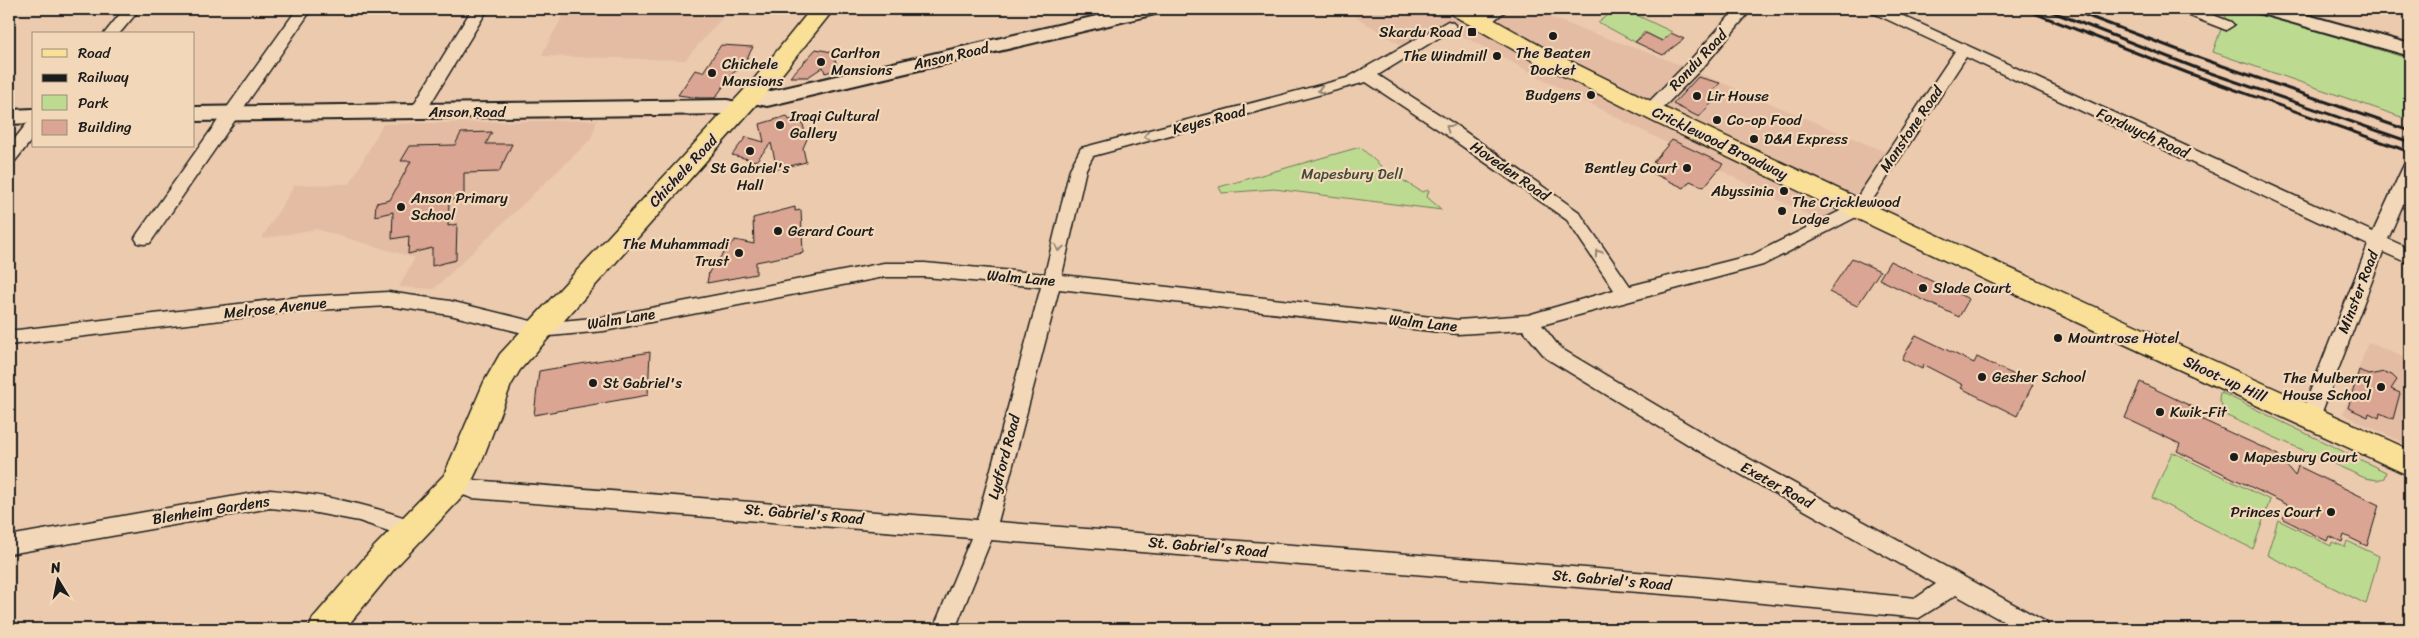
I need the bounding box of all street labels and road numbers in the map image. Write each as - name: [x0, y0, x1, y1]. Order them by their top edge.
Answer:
- street label: Rondu Road: [1662, 22, 1734, 97]
- street label: Anson Road: [910, 34, 992, 78]
- street label: Manstone Road: [1872, 79, 1950, 178]
- street label: Keyes Road: [1169, 97, 1250, 142]
- street label: Anson Road: [428, 99, 506, 125]
- street label: Cricklewood Broadway: [1647, 99, 1793, 187]
- street label: Fordwych Road: [2092, 100, 2195, 166]
- street label: Chichele Road: [642, 128, 725, 214]
- street label: Hoveden Road: [1465, 134, 1556, 209]
- street label: Minster Road: [2330, 246, 2386, 337]
- street label: Walm Lane: [986, 262, 1056, 294]
- street label: Melrose Avenue: [222, 290, 328, 326]
- street label: Walm Lane: [585, 301, 657, 337]
- street label: Walm Lane: [1388, 306, 1458, 340]
- street label: Shoot-up Hill: [2179, 348, 2272, 410]
- street label: Lydford Road: [980, 411, 1028, 502]
- street label: Exeter Road: [1736, 454, 1819, 516]
- street label: Blenheim Gardens: [151, 488, 272, 532]
- street label: St. Gabriel's Road: [743, 496, 866, 532]
- street label: St. Gabriel's Road: [1147, 529, 1270, 565]
- street label: St. Gabriel's Road: [1551, 562, 1674, 598]

